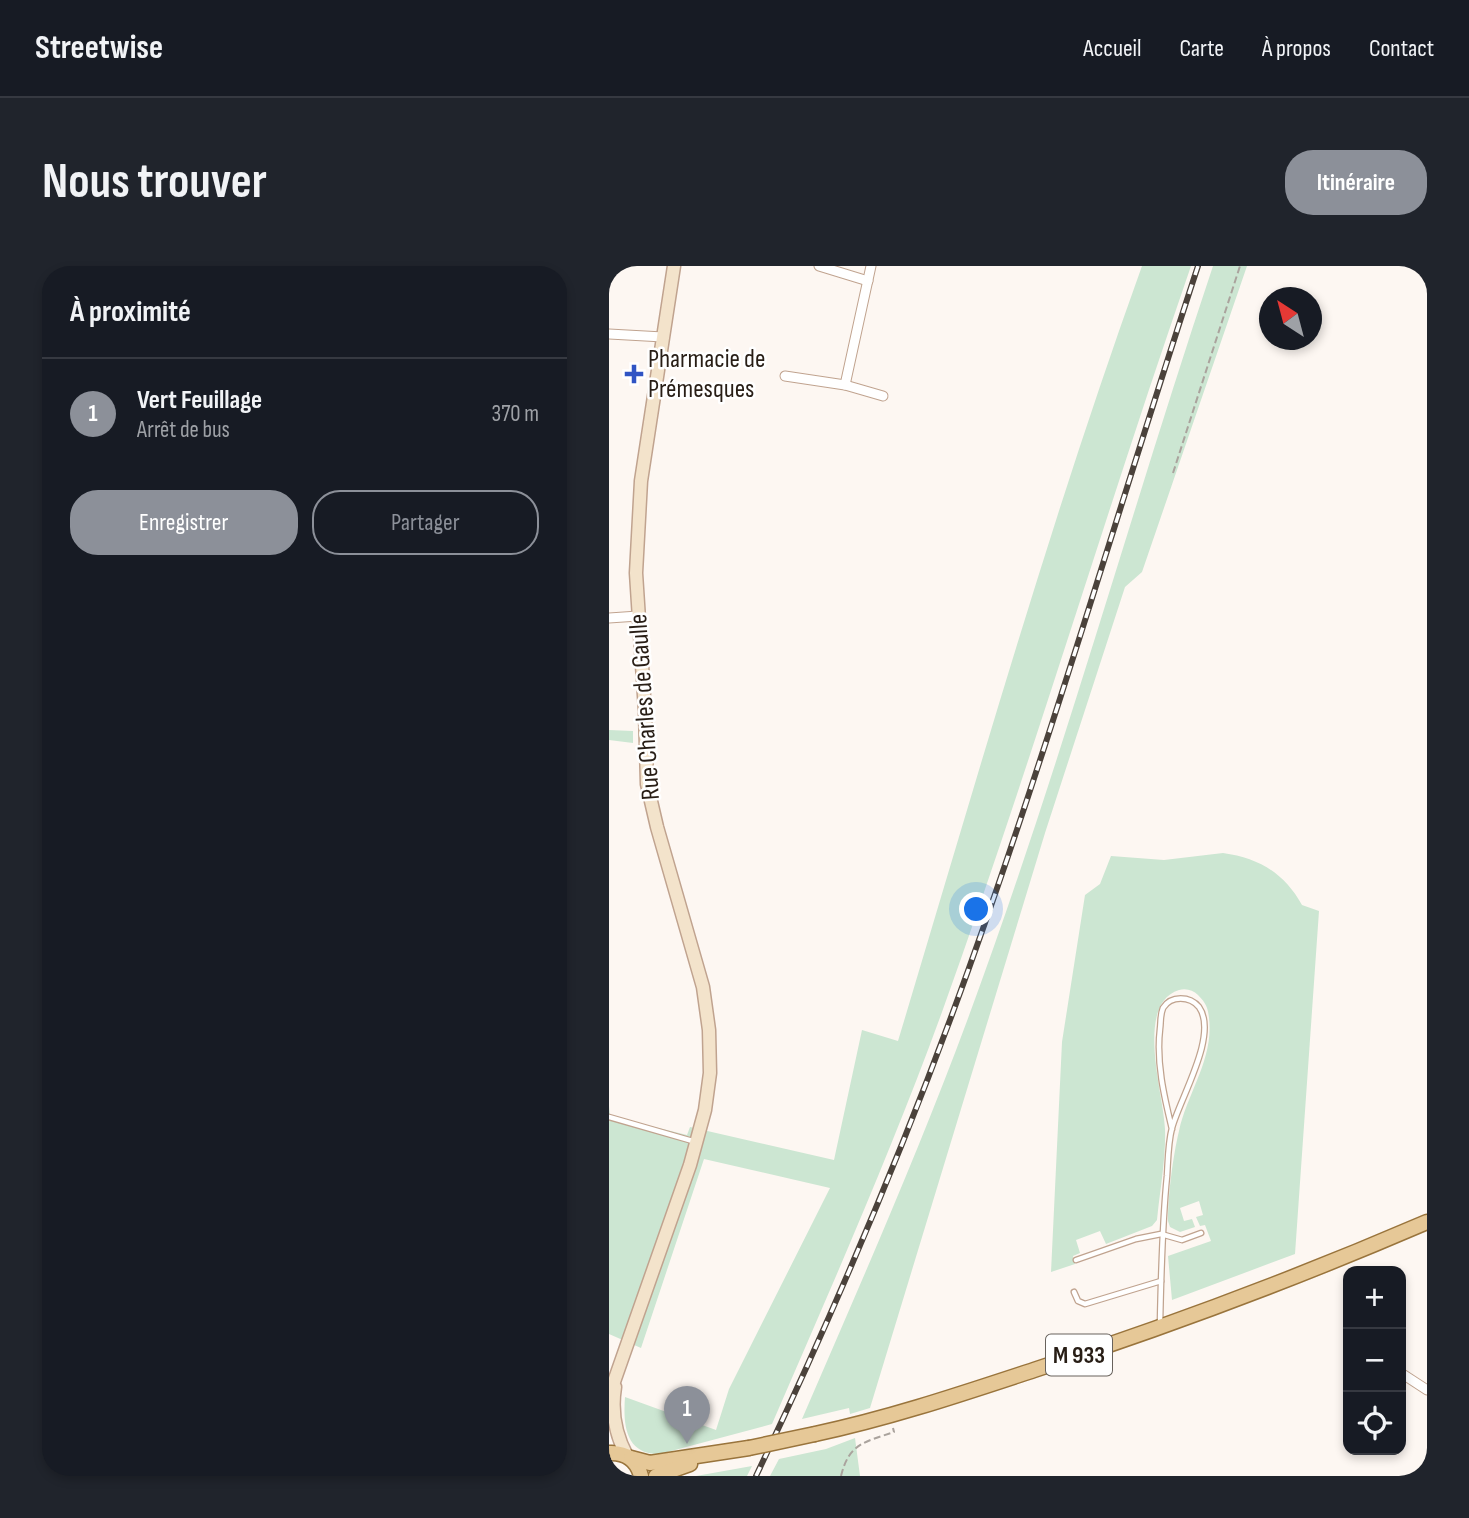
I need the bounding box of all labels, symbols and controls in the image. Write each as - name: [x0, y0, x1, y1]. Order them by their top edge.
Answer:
- text: Streetwise: [35, 28, 163, 68]
- text: Accueil: [1083, 34, 1142, 63]
- text: Carte: [1180, 34, 1224, 63]
- text: À propos: [1262, 34, 1331, 63]
- text: Contact: [1369, 34, 1434, 63]
- button: Itinéraire: [1285, 150, 1427, 215]
- text: Nous trouver: [42, 153, 267, 212]
- north arrow: [1259, 287, 1322, 350]
- text: À proximité: [70, 294, 191, 330]
- place label: Pharmacie de Prémesques: [648, 344, 765, 405]
- marker: Pharmacie de Prémesques: [626, 366, 642, 382]
- text: Vert Feuillage: [137, 385, 262, 416]
- text: 1: [88, 400, 98, 428]
- text: 370 m: [492, 400, 539, 428]
- text: Arrêt de bus: [137, 416, 230, 444]
- button: Enregistrer: [70, 490, 298, 555]
- button: Partager: [312, 490, 539, 555]
- street label: Rue Charles de Gaulle: [623, 613, 667, 801]
- your location: [959, 892, 993, 926]
- map controls: [1343, 1266, 1406, 1455]
- button: +: [1343, 1266, 1406, 1329]
- button: −: [1343, 1329, 1406, 1392]
- road number: M 933: [1046, 1335, 1112, 1376]
- pin: 1: [664, 1386, 710, 1444]
- button: locate: [1343, 1392, 1406, 1455]

